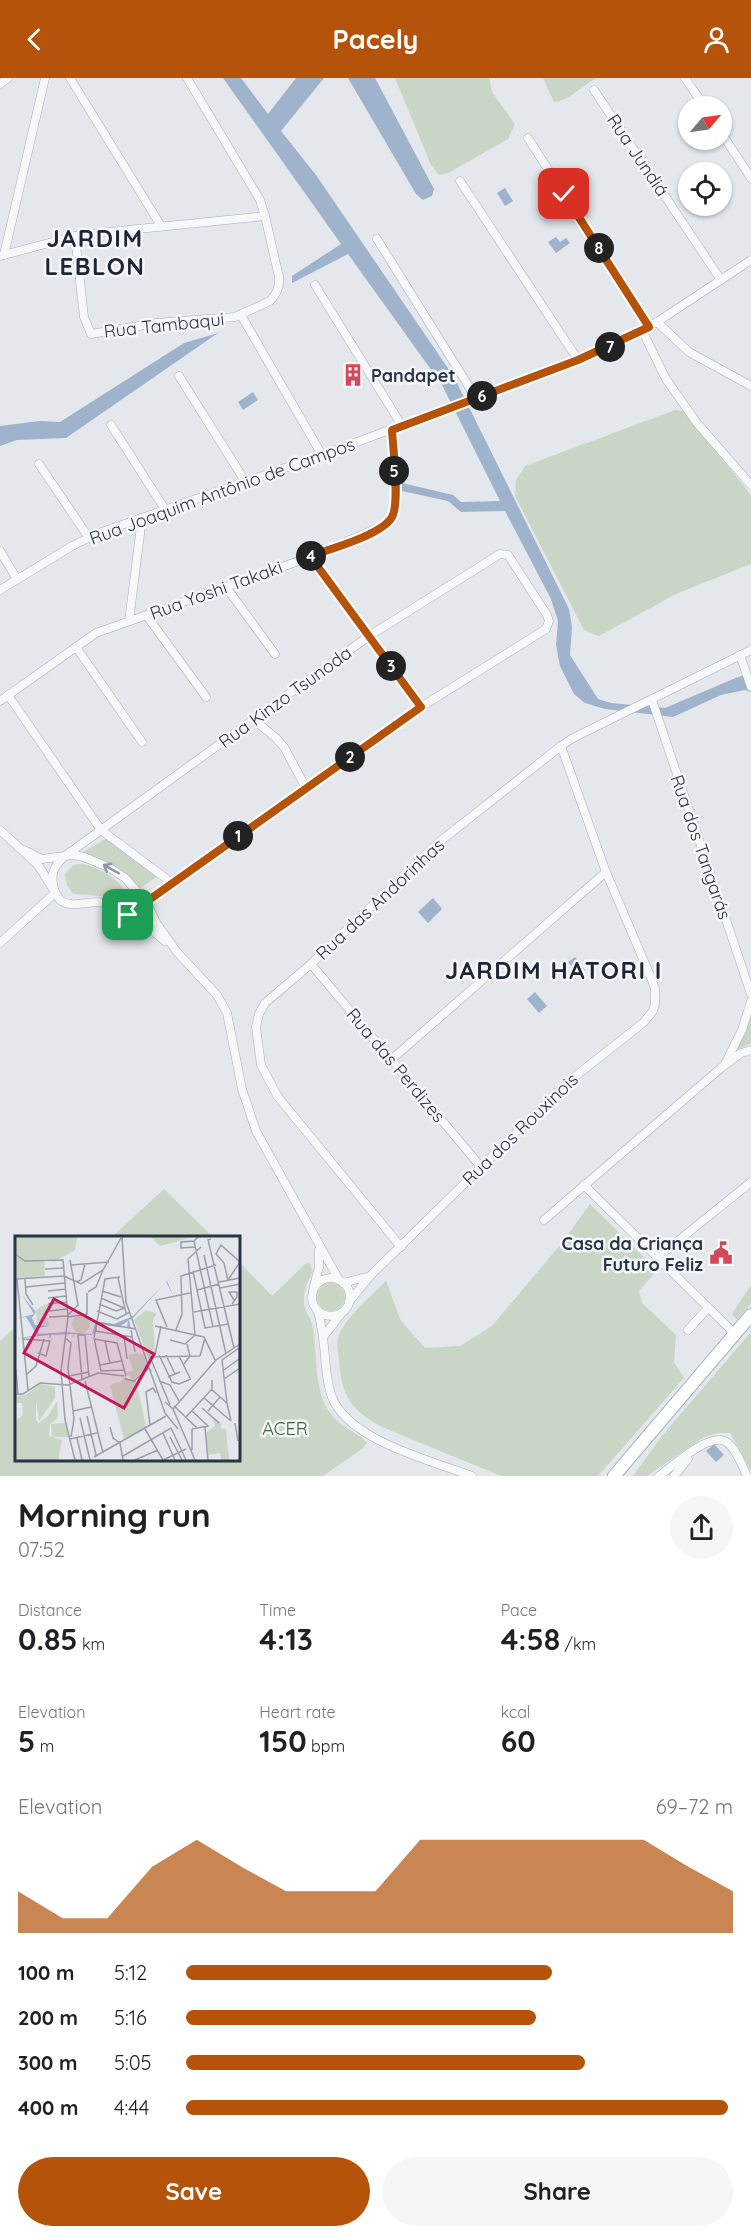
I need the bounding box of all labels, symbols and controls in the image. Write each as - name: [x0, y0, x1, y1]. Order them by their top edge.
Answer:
- text: Pacely: [333, 22, 418, 56]
- icon: back: [18, 23, 51, 56]
- icon: person: [700, 23, 733, 56]
- north arrow: [678, 96, 732, 150]
- map controls: [678, 96, 732, 216]
- street label: Rua Jundiá: [602, 109, 674, 201]
- button: locate: [678, 162, 732, 216]
- pin: [538, 168, 589, 219]
- icon: check: [547, 177, 580, 210]
- district label: JARDIM LEBLON: [44, 223, 146, 281]
- pin: 8: [584, 233, 614, 263]
- text: 8: [595, 238, 603, 258]
- street label: Rua Tambaqui: [103, 307, 225, 343]
- pin: 7: [595, 332, 625, 362]
- text: 7: [606, 337, 614, 357]
- building icon: Pandapet: [340, 362, 366, 388]
- place label: Pandapet: [371, 364, 456, 387]
- pin: 6: [467, 381, 497, 411]
- text: 6: [478, 386, 486, 406]
- street label: Rua Joaquim Antônio de Campos: [86, 432, 358, 550]
- pin: 5: [379, 456, 409, 486]
- text: 5: [389, 461, 399, 481]
- pin: 4: [296, 541, 326, 571]
- text: 4: [306, 546, 316, 566]
- street label: Rua Yoshi Takaki: [147, 555, 285, 625]
- street label: Rua Kinzo Tsunoda: [214, 641, 356, 753]
- pin: 3: [376, 651, 406, 681]
- text: 3: [387, 656, 395, 676]
- pin: 2: [335, 742, 365, 772]
- text: 2: [345, 747, 355, 767]
- street label: Rua dos Tangarás: [665, 772, 737, 922]
- pin: 1: [223, 821, 253, 851]
- text: 1: [235, 826, 241, 846]
- street label: Rua das Andorinhas: [311, 833, 449, 965]
- one-way arrow: [103, 863, 120, 875]
- pin: [102, 889, 153, 940]
- icon: arrive: [111, 898, 144, 931]
- district label: JARDIM HATORI I: [445, 955, 663, 985]
- street label: Rua das Perdizes: [341, 1003, 451, 1127]
- street label: Rua dos Rouxinois: [457, 1068, 583, 1190]
- place label: Casa da Criança Futuro Feliz: [562, 1232, 703, 1276]
- inset map: [15, 1236, 240, 1461]
- public building icon: Casa da Criança Futuro Feliz: [708, 1240, 734, 1266]
- park label: ACER: [262, 1417, 308, 1440]
- text: Morning run: [18, 1494, 211, 1535]
- button: share: [670, 1496, 733, 1559]
- text: 07:52: [18, 1537, 65, 1562]
- text: Distance: [18, 1600, 82, 1620]
- text: Time: [259, 1600, 296, 1620]
- text: Pace: [501, 1600, 537, 1620]
- text: 0.85: [18, 1620, 78, 1658]
- text: 4:13: [259, 1620, 313, 1658]
- text: 4:58: [501, 1620, 560, 1658]
- text: km: [78, 1634, 105, 1654]
- text: /km: [560, 1634, 596, 1654]
- text: Elevation: [18, 1702, 85, 1722]
- text: Heart rate: [259, 1702, 336, 1722]
- text: kcal: [501, 1702, 531, 1722]
- text: 5: [18, 1722, 35, 1760]
- text: 150: [259, 1722, 307, 1760]
- text: 60: [501, 1722, 536, 1760]
- text: m: [35, 1736, 54, 1756]
- text: bpm: [307, 1736, 345, 1756]
- text: Elevation: [18, 1794, 102, 1819]
- text: 69–72 m: [656, 1794, 733, 1819]
- text: 100 m: [18, 1960, 74, 1985]
- text: 5:12: [114, 1960, 147, 1985]
- text: 200 m: [18, 2005, 78, 2030]
- text: 5:16: [114, 2005, 147, 2030]
- text: 300 m: [18, 2050, 77, 2075]
- text: 5:05: [114, 2050, 151, 2075]
- text: 400 m: [18, 2095, 78, 2120]
- text: 4:44: [114, 2095, 149, 2120]
- button: Save: [18, 2157, 370, 2226]
- button: Share: [382, 2157, 733, 2226]

